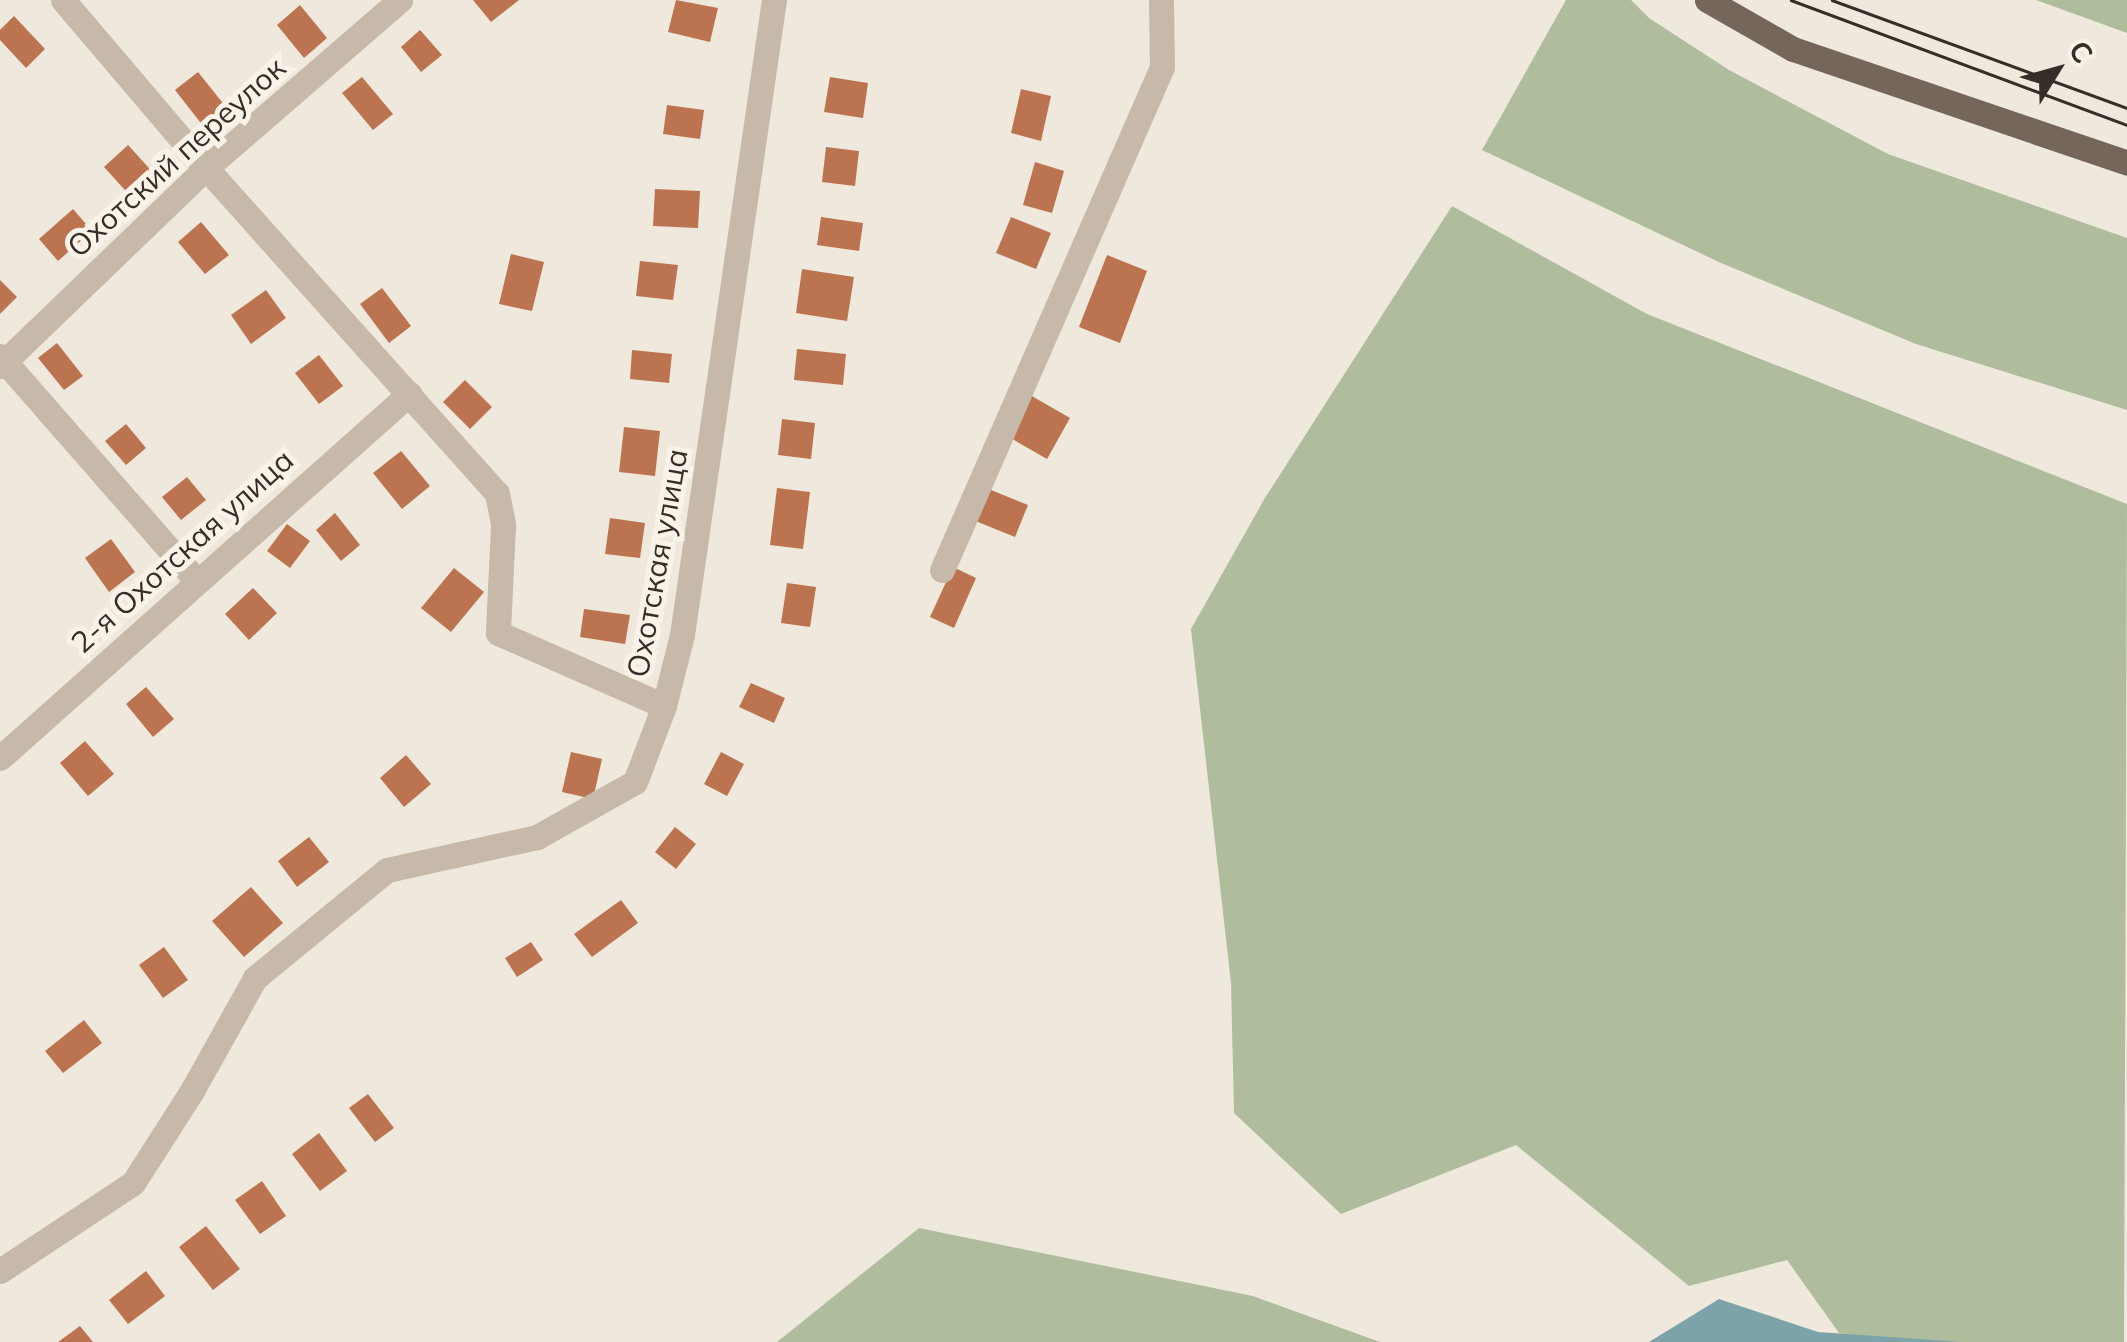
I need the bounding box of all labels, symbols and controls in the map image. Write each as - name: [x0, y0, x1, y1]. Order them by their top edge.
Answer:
- north arrow: [2007, 20, 2107, 120]
- text: С: [2062, 33, 2101, 70]
- street label: Охотский переулок: [60, 50, 292, 264]
- street label: 2-я Охотская улица: [63, 442, 301, 660]
- street label: Охотская улица: [619, 446, 695, 680]

